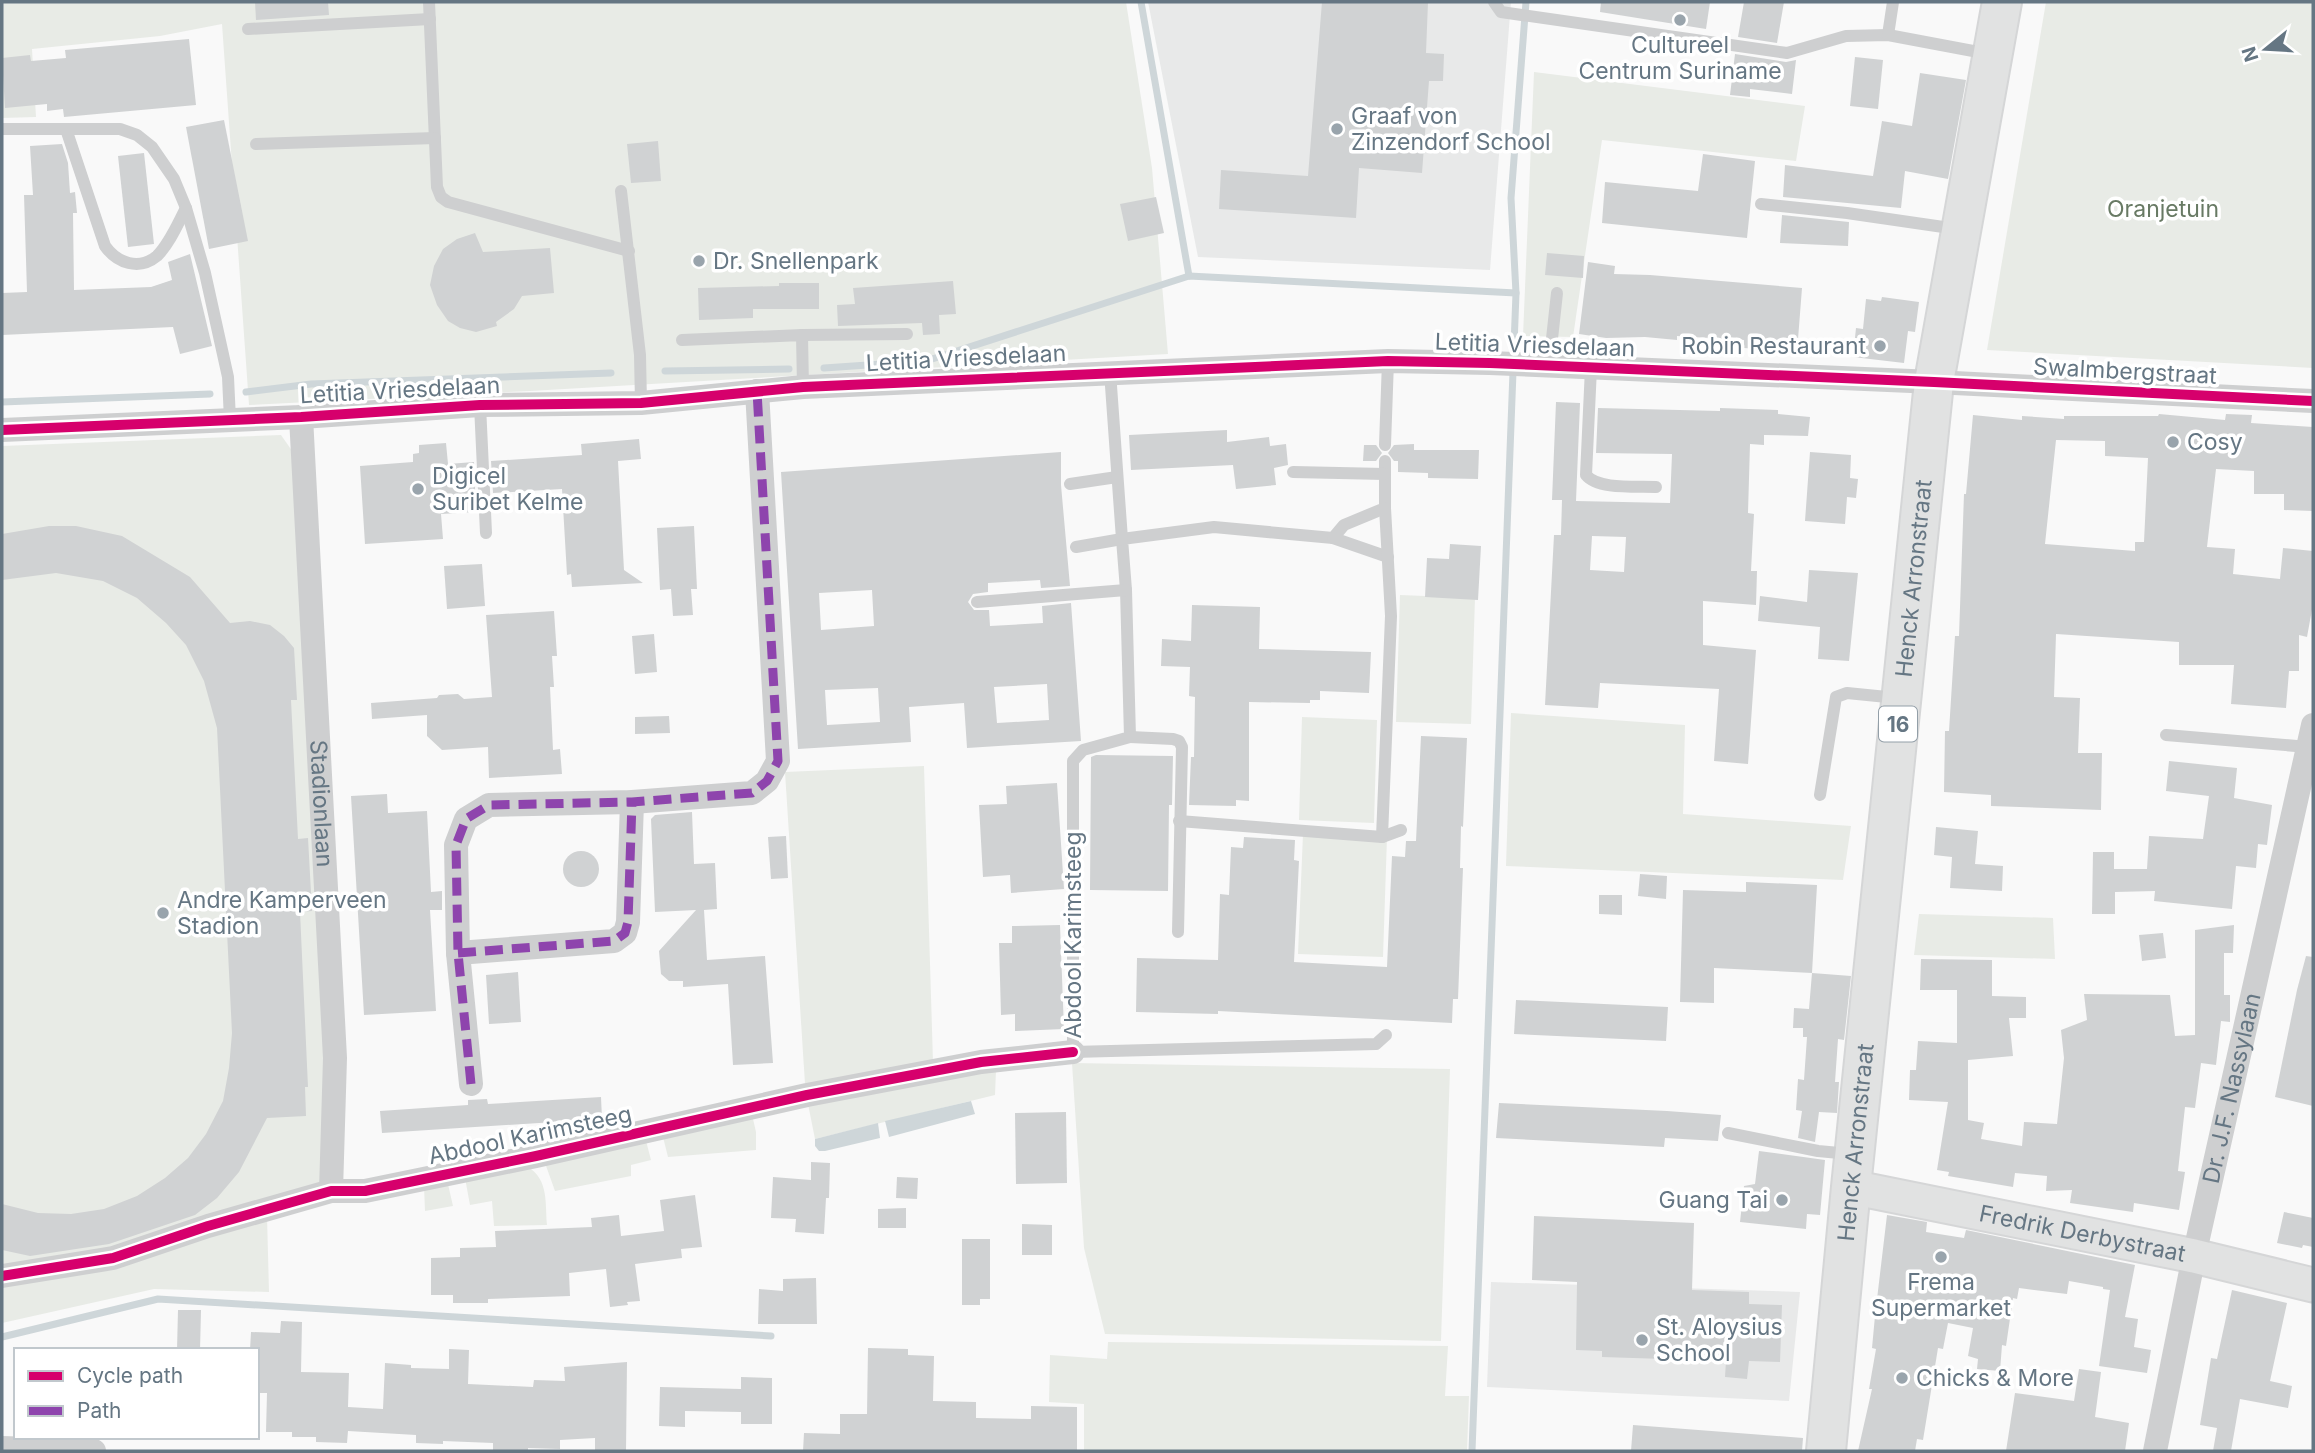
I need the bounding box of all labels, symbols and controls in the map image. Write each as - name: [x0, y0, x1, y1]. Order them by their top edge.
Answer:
- marker: Cultureel Centrum Suriname: [1672, 12, 1688, 28]
- north arrow: [2231, 14, 2301, 84]
- place label: Cultureel Centrum Suriname: [1578, 31, 1782, 85]
- text: N: [2237, 44, 2263, 65]
- place label: Graaf von Zinzendorf School: [1351, 102, 1551, 156]
- marker: Graaf von Zinzendorf School: [1329, 121, 1345, 137]
- park label: Oranjetuin: [2107, 195, 2219, 223]
- place label: Dr. Snellenpark: [713, 247, 879, 275]
- marker: Dr. Snellenpark: [691, 253, 707, 269]
- street label: Letitia Vriesdelaan: [1434, 328, 1636, 362]
- place label: Robin Restaurant: [1681, 332, 1866, 360]
- marker: Robin Restaurant: [1872, 338, 1888, 354]
- street label: Letitia Vriesdelaan: [865, 339, 1067, 377]
- street label: Swalmbergstraat: [2033, 352, 2218, 390]
- street label: Letitia Vriesdelaan: [299, 371, 501, 409]
- place label: Cosy: [2187, 428, 2243, 456]
- marker: Cosy: [2165, 434, 2181, 450]
- place label: Digicel Suribet Kelme: [432, 462, 584, 516]
- street label: Henck Arronstraat: [1890, 478, 1938, 679]
- marker: Digicel Suribet Kelme: [410, 481, 426, 497]
- road number: 16: [1879, 706, 1917, 742]
- street label: Stadionlaan: [304, 739, 339, 868]
- street label: Abdool Karimsteeg: [1059, 831, 1087, 1039]
- place label: Andre Kamperveen Stadion: [177, 886, 387, 940]
- marker: Andre Kamperveen Stadion: [155, 905, 171, 921]
- street label: Dr. J.F. Nassylaan: [2197, 990, 2267, 1186]
- street label: Henck Arronstraat: [1832, 1042, 1880, 1243]
- street label: Abdool Karimsteeg: [426, 1100, 634, 1170]
- place label: Guang Tai: [1659, 1186, 1768, 1214]
- marker: Guang Tai: [1774, 1192, 1790, 1208]
- street label: Fredrik Derbystraat: [1977, 1199, 2188, 1268]
- marker: Frema Supermarket: [1933, 1249, 1949, 1265]
- place label: Frema Supermarket: [1871, 1268, 2011, 1322]
- place label: St. Aloysius School: [1656, 1313, 1783, 1367]
- marker: St. Aloysius School: [1634, 1332, 1650, 1348]
- legend: [14, 1348, 259, 1439]
- text: Cycle path: [77, 1363, 183, 1388]
- place label: Chicks & More: [1916, 1364, 2074, 1392]
- marker: Chicks & More: [1894, 1370, 1910, 1386]
- text: Path: [77, 1398, 122, 1423]

